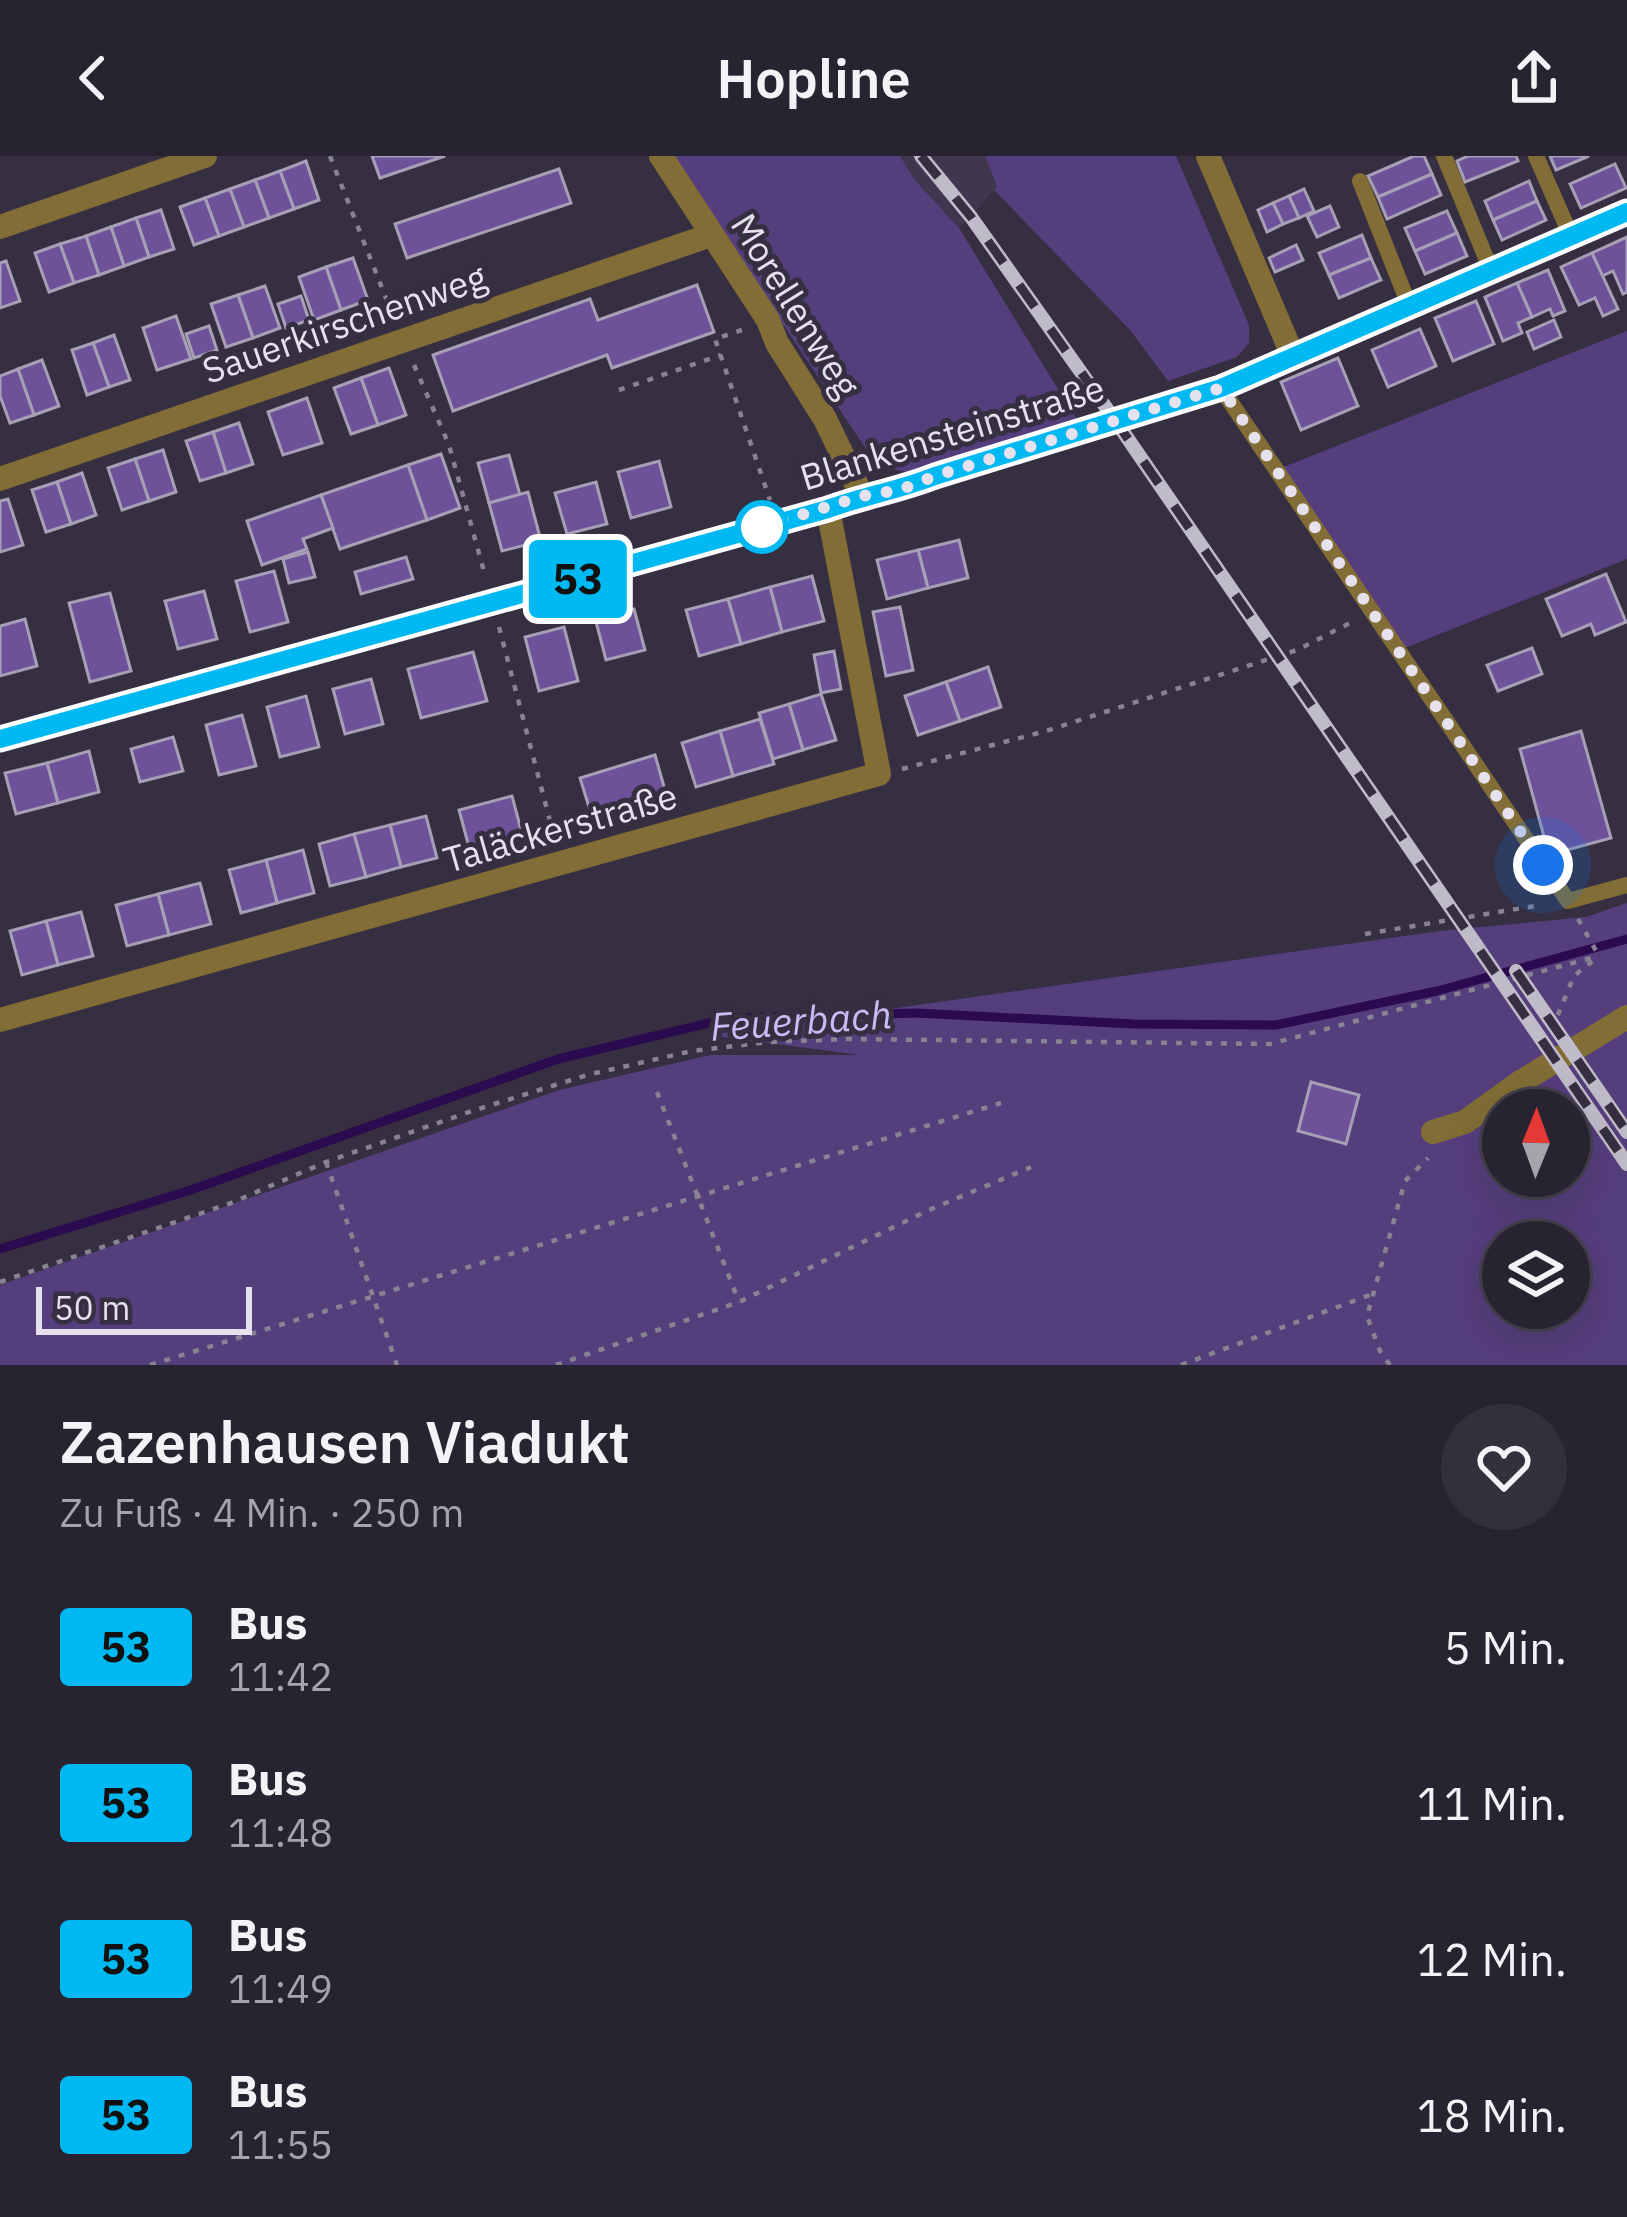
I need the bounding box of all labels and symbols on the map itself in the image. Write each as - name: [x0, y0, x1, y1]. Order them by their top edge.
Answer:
- street label: Morellenweg: [721, 204, 871, 406]
- street label: Sauerkirschenweg: [196, 252, 492, 394]
- street label: Blankensteinstraße: [794, 363, 1110, 501]
- unlabelled marker: [737, 502, 787, 552]
- line badge: 53: [524, 540, 632, 618]
- street label: Taläckerstraße: [438, 771, 682, 883]
- your location: [1513, 835, 1573, 895]
- water label: Feuerbach: [708, 988, 894, 1052]
- north arrow: [1482, 1089, 1590, 1197]
- scale bar: [36, 1281, 252, 1334]

